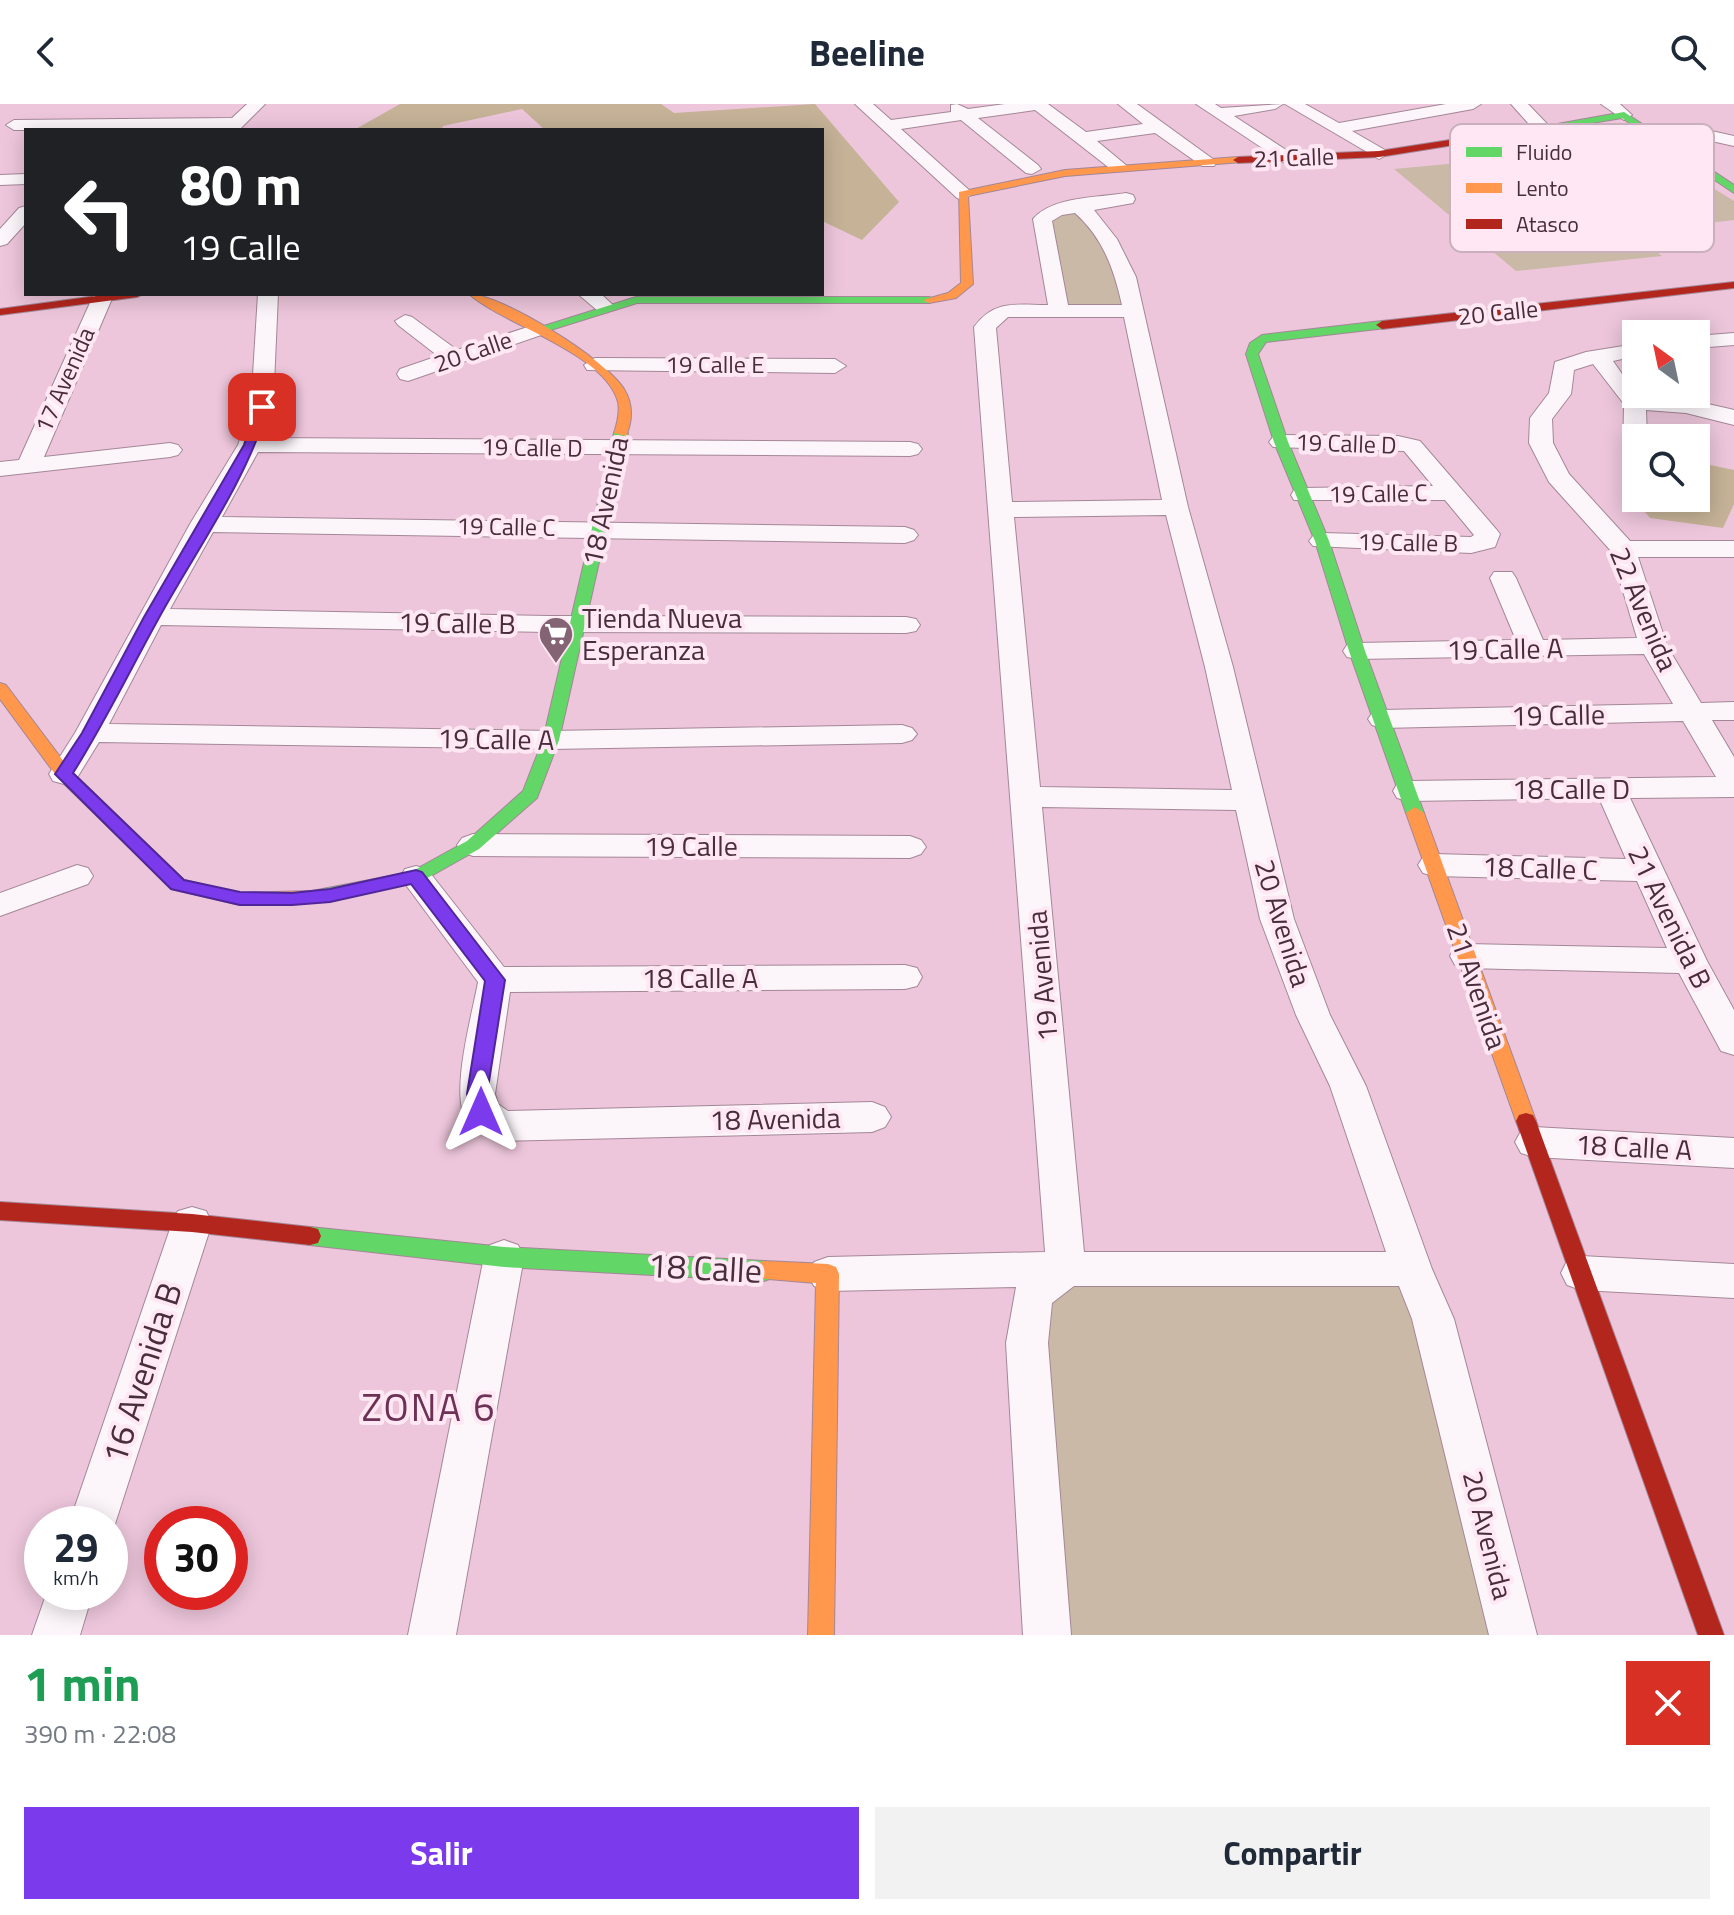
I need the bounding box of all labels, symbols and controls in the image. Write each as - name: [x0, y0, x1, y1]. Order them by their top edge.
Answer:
- text: Beeline: [809, 25, 925, 80]
- icon: back: [24, 30, 68, 74]
- icon: search: [1666, 30, 1710, 74]
- legend: [1450, 124, 1714, 252]
- text: Fluido: [1516, 135, 1572, 169]
- street label: 21 Calle: [1253, 138, 1335, 176]
- text: 80 m: [180, 142, 302, 227]
- icon: left: [48, 160, 152, 264]
- text: Lento: [1516, 171, 1569, 205]
- text: Atasco: [1516, 207, 1579, 241]
- text: 19 Calle: [180, 219, 301, 274]
- street label: 20 Calle: [1456, 290, 1540, 334]
- north arrow: [1622, 320, 1710, 408]
- map controls: [1622, 320, 1710, 512]
- street label: 17 Avenida: [25, 321, 103, 438]
- street label: 20 Calle: [429, 321, 517, 381]
- street label: 19 Calle E: [666, 346, 765, 382]
- pin: [228, 373, 296, 441]
- icon: arrive: [240, 385, 284, 429]
- street label: 19 Calle D: [1295, 423, 1397, 463]
- button: search: [1622, 424, 1710, 512]
- street label: 19 Calle D: [481, 428, 583, 466]
- street label: 18 Avenida: [570, 432, 639, 569]
- street label: 19 Calle C: [1328, 474, 1428, 512]
- street label: 19 Calle C: [456, 507, 556, 545]
- street label: 19 Calle B: [1357, 523, 1459, 561]
- street label: 22 Avenida: [1599, 540, 1690, 678]
- place label: Tienda Nueva Esperanza: [582, 596, 742, 671]
- street label: 19 Calle B: [398, 600, 516, 645]
- supermarket icon: Tienda Nueva Esperanza: [537, 615, 575, 665]
- street label: 19 Calle A: [1446, 626, 1564, 671]
- street label: 19 Calle: [1511, 692, 1605, 737]
- street label: 19 Calle A: [437, 716, 555, 761]
- street label: 18 Calle D: [1512, 767, 1630, 810]
- street label: 19 Calle: [644, 824, 738, 867]
- street label: 21 Avenida B: [1617, 838, 1724, 996]
- street label: 18 Calle C: [1482, 844, 1598, 891]
- street label: 20 Avenida: [1244, 854, 1323, 992]
- street label: 19 Avenida: [1014, 909, 1069, 1043]
- street label: 21 Avenida: [1436, 917, 1519, 1055]
- street label: 18 Calle A: [642, 956, 759, 999]
- position arrow: [439, 1070, 523, 1154]
- street label: 18 Avenida: [709, 1096, 841, 1141]
- street label: 18 Calle A: [1575, 1122, 1694, 1171]
- street label: 18 Calle: [647, 1238, 763, 1296]
- street label: 16 Avenida B: [87, 1275, 195, 1470]
- district label: ZONA 6: [361, 1378, 497, 1436]
- street label: 20 Avenida: [1452, 1466, 1525, 1604]
- speed limit sign: 30: [144, 1506, 248, 1610]
- text: 29: [54, 1517, 98, 1578]
- text: km/h: [53, 1562, 99, 1593]
- text: 1 min: [24, 1647, 141, 1720]
- button: close: [1626, 1661, 1710, 1745]
- text: 390 m · 22:08: [24, 1714, 176, 1753]
- button: Salir: [24, 1807, 859, 1899]
- button: Compartir: [875, 1807, 1710, 1899]

